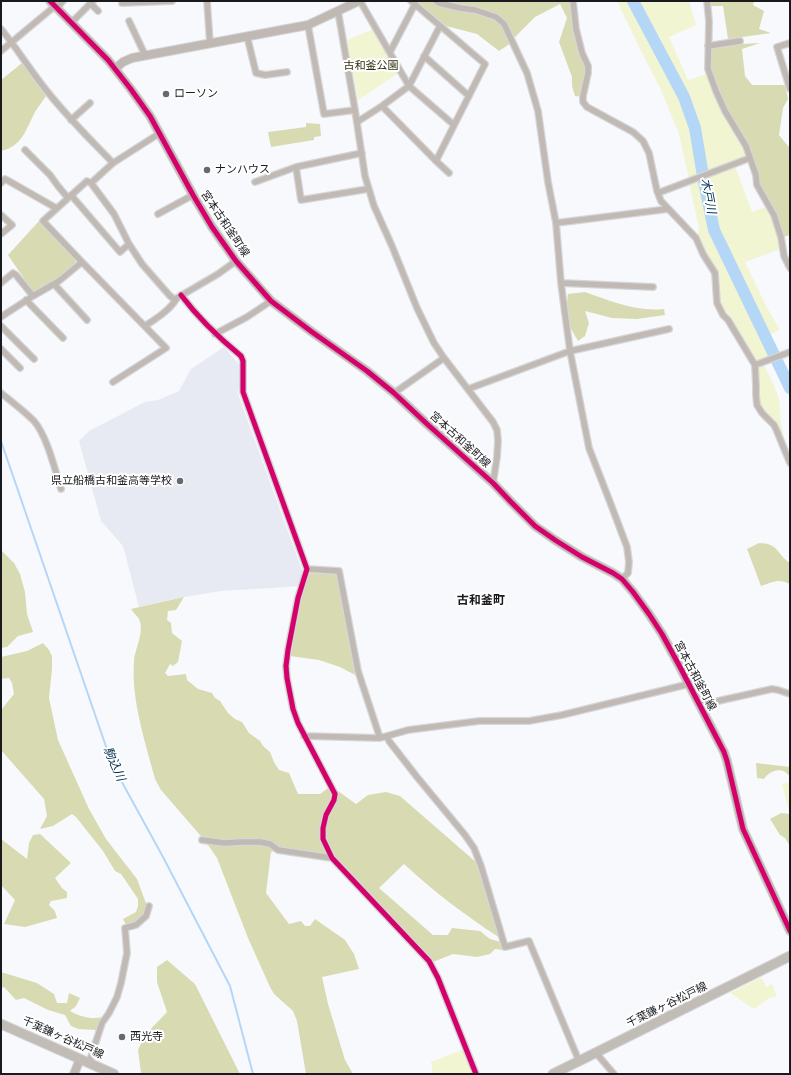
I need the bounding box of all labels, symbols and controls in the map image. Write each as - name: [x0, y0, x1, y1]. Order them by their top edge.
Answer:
- park label: 古和釜公園: [344, 59, 398, 73]
- place label: ローソン: [174, 87, 218, 101]
- marker: ローソン: [161, 89, 171, 99]
- place label: ナンハウス: [215, 163, 270, 177]
- marker: ナンハウス: [202, 165, 212, 175]
- water label: 木戸川: [697, 177, 719, 215]
- street label: 宮本古和釜町線: [198, 188, 252, 260]
- street label: 宮本古和釜町線: [427, 409, 493, 471]
- place label: 県立船橋古和釜高等学校: [51, 474, 172, 488]
- marker: 県立船橋古和釜高等学校: [175, 476, 185, 486]
- district label: 古和釜町: [457, 594, 505, 608]
- street label: 宮本古和釜町線: [671, 639, 719, 713]
- water label: 駒込川: [100, 745, 128, 783]
- street label: 千葉鎌ヶ谷松戸線: [625, 980, 709, 1030]
- street label: 千葉鎌ヶ谷松戸線: [20, 1014, 106, 1062]
- place label: 西光寺: [130, 1030, 163, 1044]
- marker: 西光寺: [117, 1032, 127, 1042]

